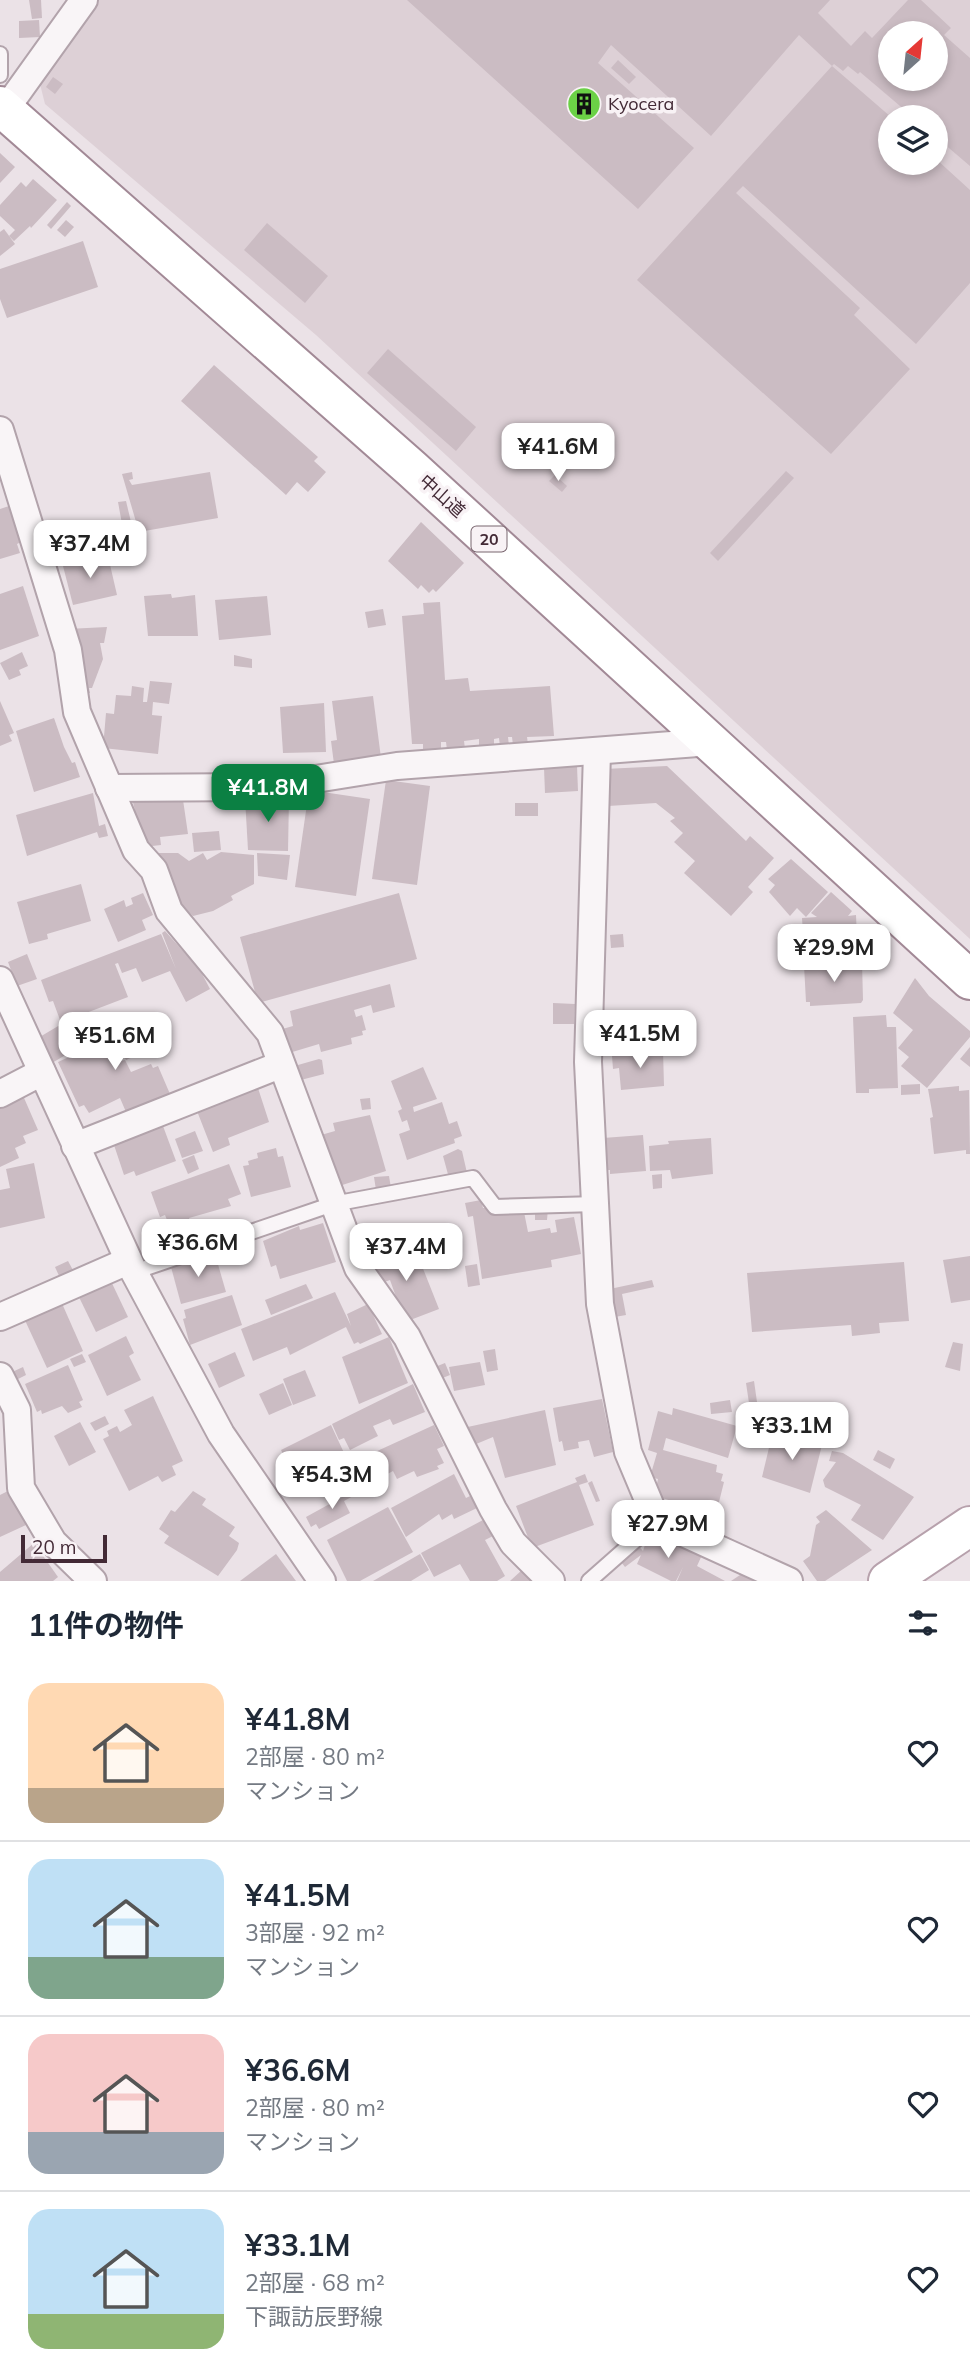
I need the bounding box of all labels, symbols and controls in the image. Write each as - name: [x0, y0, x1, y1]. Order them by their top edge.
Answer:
- north arrow: [878, 21, 948, 91]
- map controls: [878, 21, 948, 175]
- building icon: Kyocera: [565, 85, 603, 123]
- place label: Kyocera: [608, 92, 674, 115]
- button: layers: [878, 105, 948, 175]
- pin: ¥41.6M: [501, 424, 615, 483]
- text: ¥41.6M: [518, 431, 598, 460]
- street label: 中山道: [415, 469, 470, 522]
- pin: ¥37.4M: [33, 520, 147, 580]
- road number: 20: [472, 526, 506, 552]
- text: ¥37.4M: [50, 528, 130, 557]
- pin: ¥41.8M: [211, 764, 325, 824]
- text: ¥41.8M: [228, 772, 308, 801]
- pin: ¥29.9M: [777, 925, 891, 984]
- text: ¥29.9M: [794, 932, 874, 961]
- pin: ¥41.5M: [583, 1010, 697, 1070]
- pin: ¥51.6M: [58, 1012, 172, 1072]
- text: ¥41.5M: [600, 1018, 680, 1047]
- text: ¥51.6M: [75, 1020, 155, 1049]
- pin: ¥36.6M: [141, 1220, 255, 1279]
- pin: ¥37.4M: [349, 1224, 463, 1283]
- text: ¥36.6M: [158, 1227, 238, 1256]
- text: ¥37.4M: [366, 1231, 446, 1260]
- pin: ¥33.1M: [735, 1402, 849, 1462]
- text: ¥33.1M: [752, 1410, 832, 1439]
- pin: ¥54.3M: [275, 1452, 389, 1511]
- text: ¥54.3M: [292, 1459, 372, 1488]
- pin: ¥27.9M: [611, 1500, 725, 1560]
- text: ¥27.9M: [628, 1508, 708, 1537]
- scale bar: [21, 1532, 107, 1564]
- text: 20 m: [32, 1535, 76, 1559]
- icon: filters: [904, 1604, 942, 1642]
- text: 11件の物件: [28, 1606, 184, 1644]
- text: ¥41.8M: [245, 1700, 351, 1738]
- icon: home: [84, 1711, 168, 1795]
- icon: heart: [904, 1734, 942, 1772]
- text: 2部屋 · 80 m²: [245, 1742, 385, 1771]
- text: マンション: [245, 1776, 360, 1805]
- text: ¥41.5M: [245, 1876, 351, 1914]
- icon: home: [84, 1887, 168, 1971]
- icon: heart: [904, 1910, 942, 1948]
- text: 3部屋 · 92 m²: [245, 1918, 385, 1947]
- text: マンション: [245, 1952, 360, 1981]
- text: ¥36.6M: [245, 2051, 351, 2089]
- icon: home: [84, 2062, 168, 2146]
- icon: heart: [904, 2085, 942, 2123]
- text: 2部屋 · 80 m²: [245, 2093, 385, 2122]
- text: マンション: [245, 2127, 360, 2156]
- text: ¥33.1M: [245, 2226, 351, 2264]
- icon: home: [84, 2237, 168, 2321]
- icon: heart: [904, 2260, 942, 2298]
- text: 2部屋 · 68 m²: [245, 2268, 385, 2297]
- text: 下諏訪辰野線: [245, 2302, 383, 2331]

